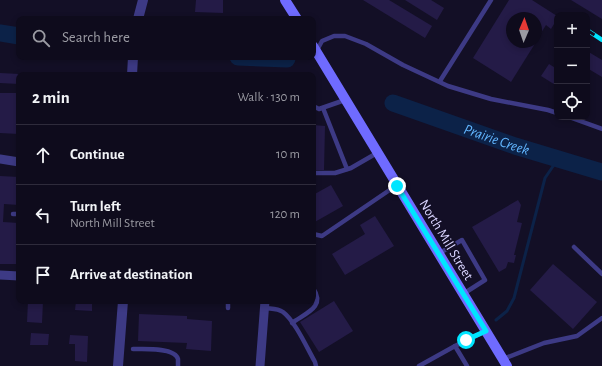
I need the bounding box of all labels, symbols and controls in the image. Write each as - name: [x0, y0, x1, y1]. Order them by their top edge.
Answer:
- north arrow: [506, 12, 542, 48]
- map controls: [554, 12, 590, 120]
- button: +: [554, 12, 590, 48]
- search box: [16, 16, 316, 60]
- icon: search: [30, 27, 52, 49]
- text: Search here: [62, 30, 130, 45]
- button: −: [554, 48, 590, 84]
- button: locate: [554, 84, 590, 120]
- text: 2 min: [32, 89, 70, 106]
- text: Walk · 130 m: [237, 91, 300, 104]
- water label: Prairie Creek: [462, 121, 531, 157]
- icon: ahead: [32, 144, 54, 166]
- text: Continue: [70, 147, 125, 162]
- text: 10 m: [276, 148, 300, 161]
- route end: [388, 177, 406, 195]
- street label: North Mill Street: [417, 197, 476, 283]
- text: Turn left: [70, 199, 121, 214]
- icon: left: [32, 204, 54, 226]
- text: 120 m: [270, 208, 300, 221]
- text: North Mill Street: [70, 217, 155, 230]
- icon: arrive: [32, 264, 54, 286]
- text: Arrive at destination: [70, 267, 193, 282]
- route start: [457, 331, 475, 349]

